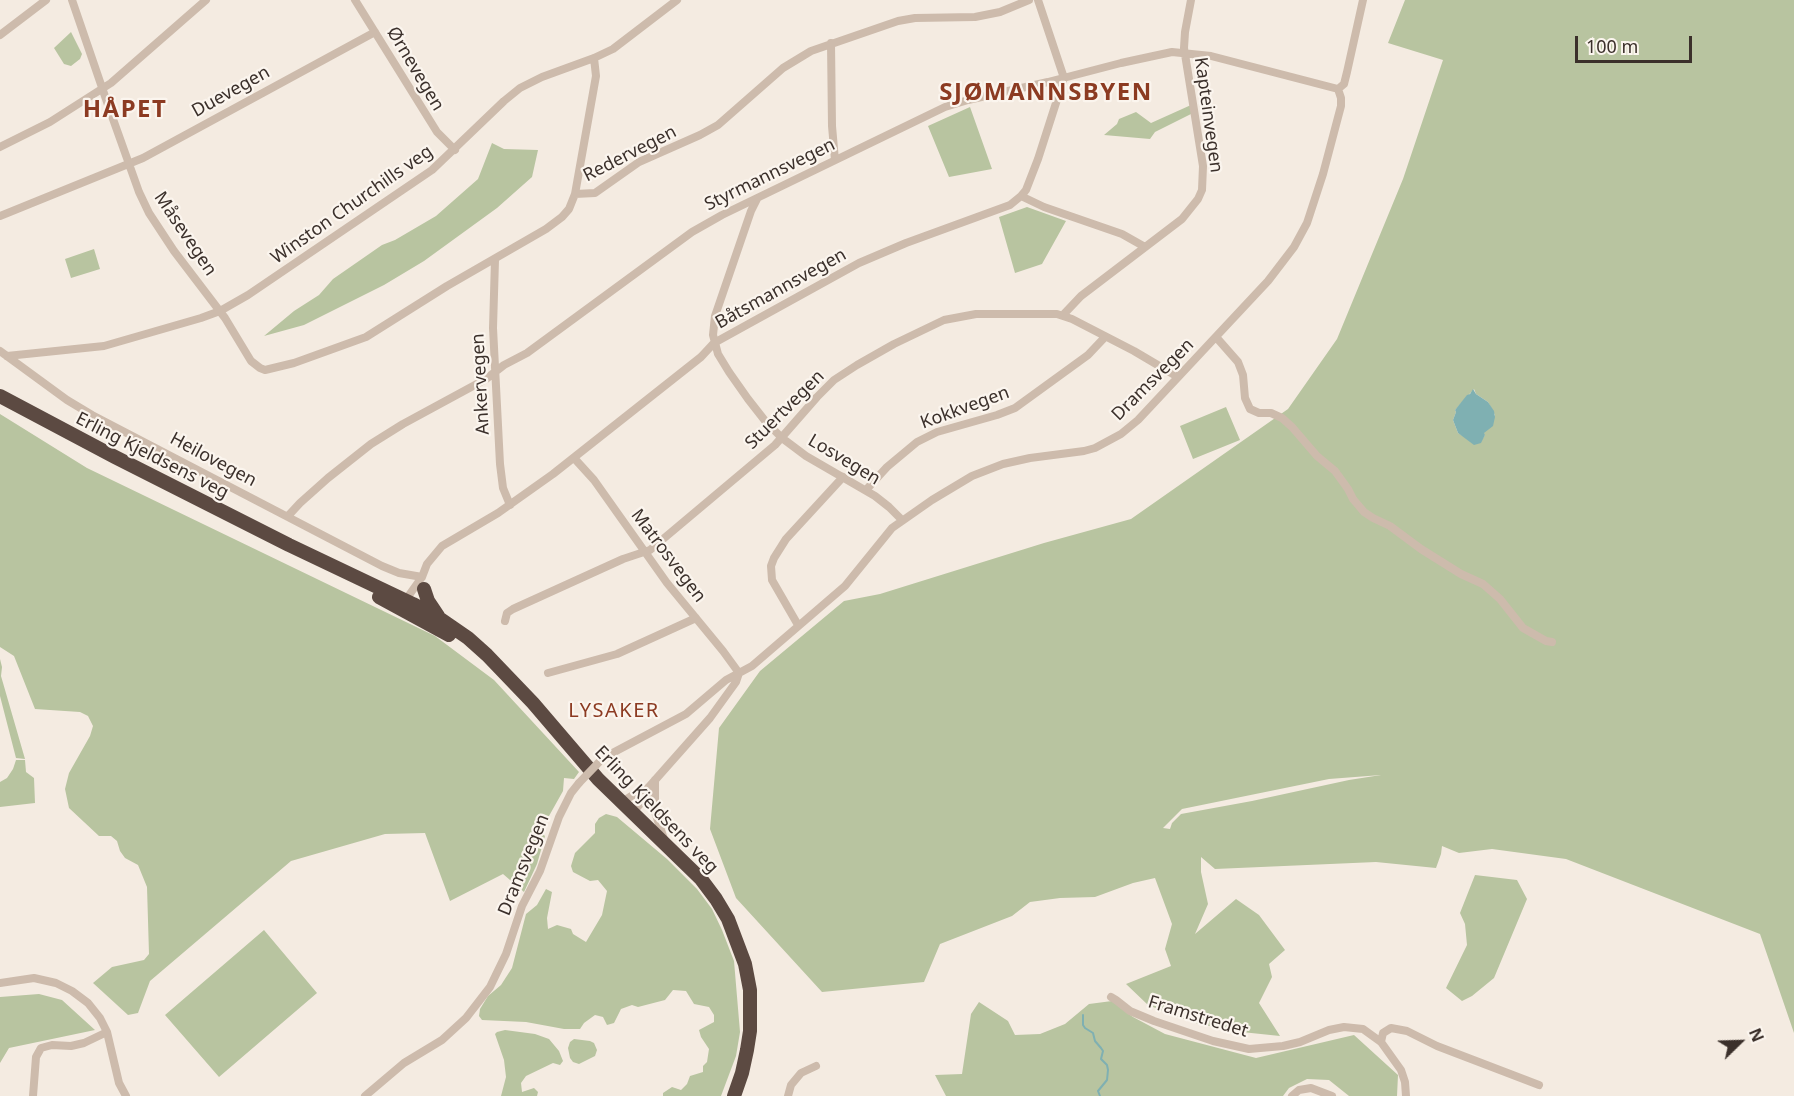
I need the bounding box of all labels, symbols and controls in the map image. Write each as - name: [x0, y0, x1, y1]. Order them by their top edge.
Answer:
- street label: Ørnevegen: [382, 23, 448, 115]
- scale bar: [1578, 24, 1695, 62]
- text: 100 m: [1586, 34, 1638, 58]
- street label: Kapteinvegen: [1189, 56, 1227, 174]
- street label: Duevegen: [188, 62, 274, 122]
- district label: SJØMANNSBYEN: [939, 79, 1153, 107]
- district label: HÅPET: [83, 96, 167, 124]
- street label: Redervegen: [580, 121, 680, 187]
- street label: Styrmannsvegen: [701, 134, 839, 216]
- street label: Winston Churchills veg: [267, 141, 437, 269]
- street label: Måsevegen: [149, 188, 221, 280]
- street label: Båtsmannsvegen: [712, 244, 850, 334]
- street label: Ankervegen: [468, 333, 494, 435]
- street label: Dramsvegen: [1107, 334, 1199, 426]
- street label: Stuertvegen: [741, 366, 829, 454]
- street label: Kokkvegen: [918, 382, 1012, 434]
- street label: Erling Kjeldsens veg: [72, 408, 232, 504]
- street label: Heilovegen: [166, 428, 260, 492]
- street label: Losvegen: [804, 430, 884, 490]
- street label: Matrosvegen: [626, 505, 710, 607]
- district label: LYSAKER: [568, 699, 660, 723]
- street label: Erling Kjeldsens veg: [590, 742, 722, 878]
- street label: Dramsvegen: [494, 811, 554, 919]
- street label: Framstredet: [1145, 992, 1251, 1042]
- north arrow: [1710, 1012, 1770, 1072]
- text: N: [1744, 1025, 1769, 1045]

